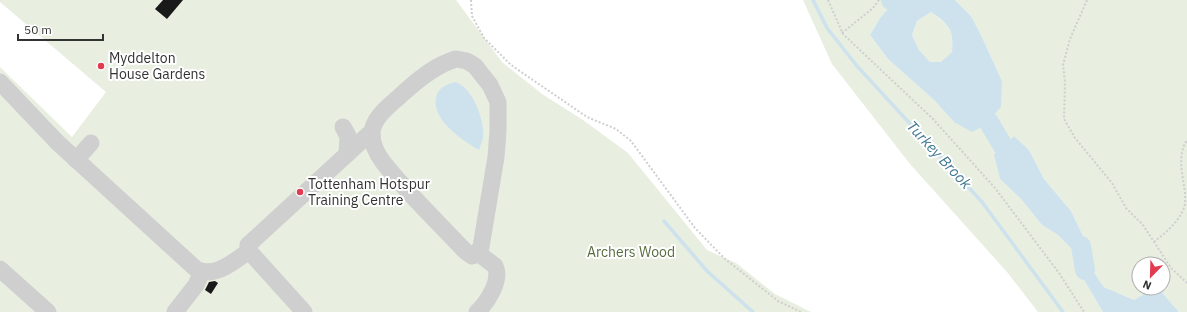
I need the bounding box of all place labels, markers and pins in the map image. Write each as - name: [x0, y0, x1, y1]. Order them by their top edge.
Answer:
- place label: Myddelton House Gardens: [109, 49, 206, 83]
- marker: Myddelton House Gardens: [96, 61, 106, 71]
- place label: Tottenham Hotspur Training Centre: [308, 175, 430, 209]
- marker: Tottenham Hotspur Training Centre: [295, 187, 305, 197]

